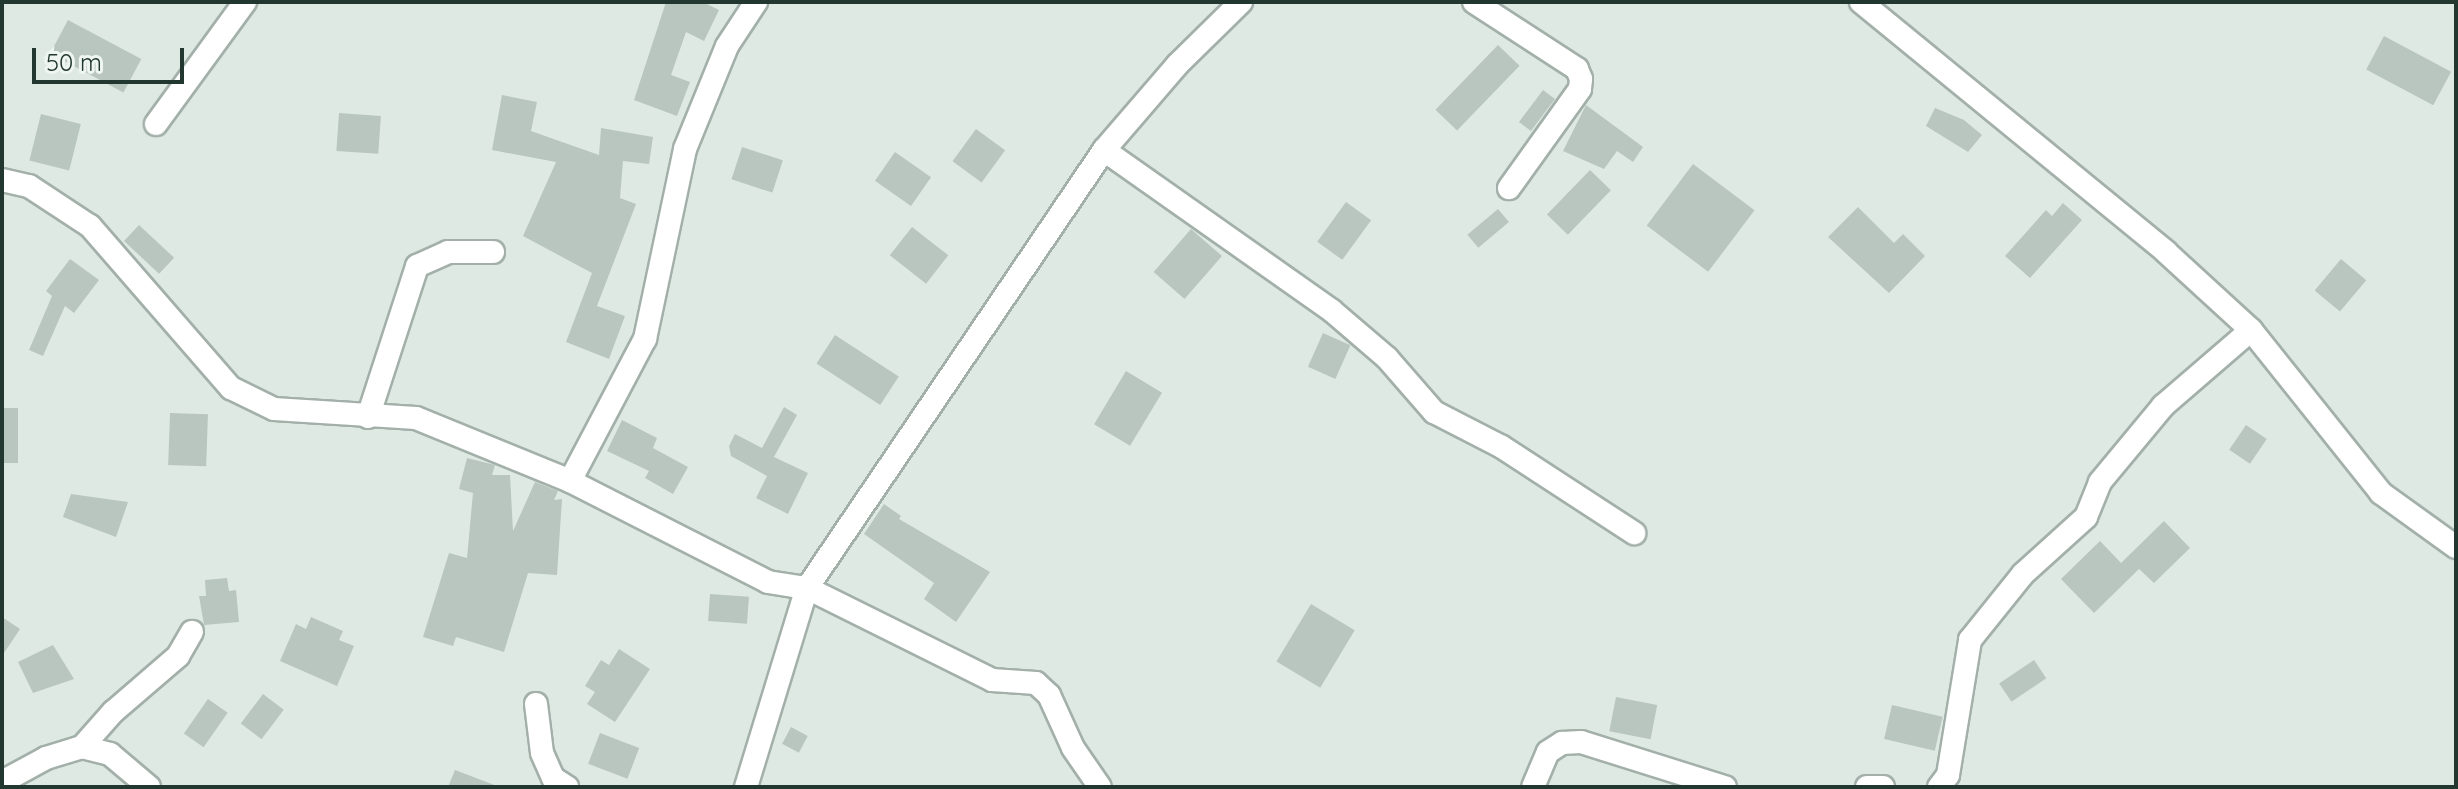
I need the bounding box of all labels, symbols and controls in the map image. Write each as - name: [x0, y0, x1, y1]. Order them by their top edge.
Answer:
- scale bar: [36, 32, 188, 82]
- text: 50 m: [46, 47, 102, 77]

